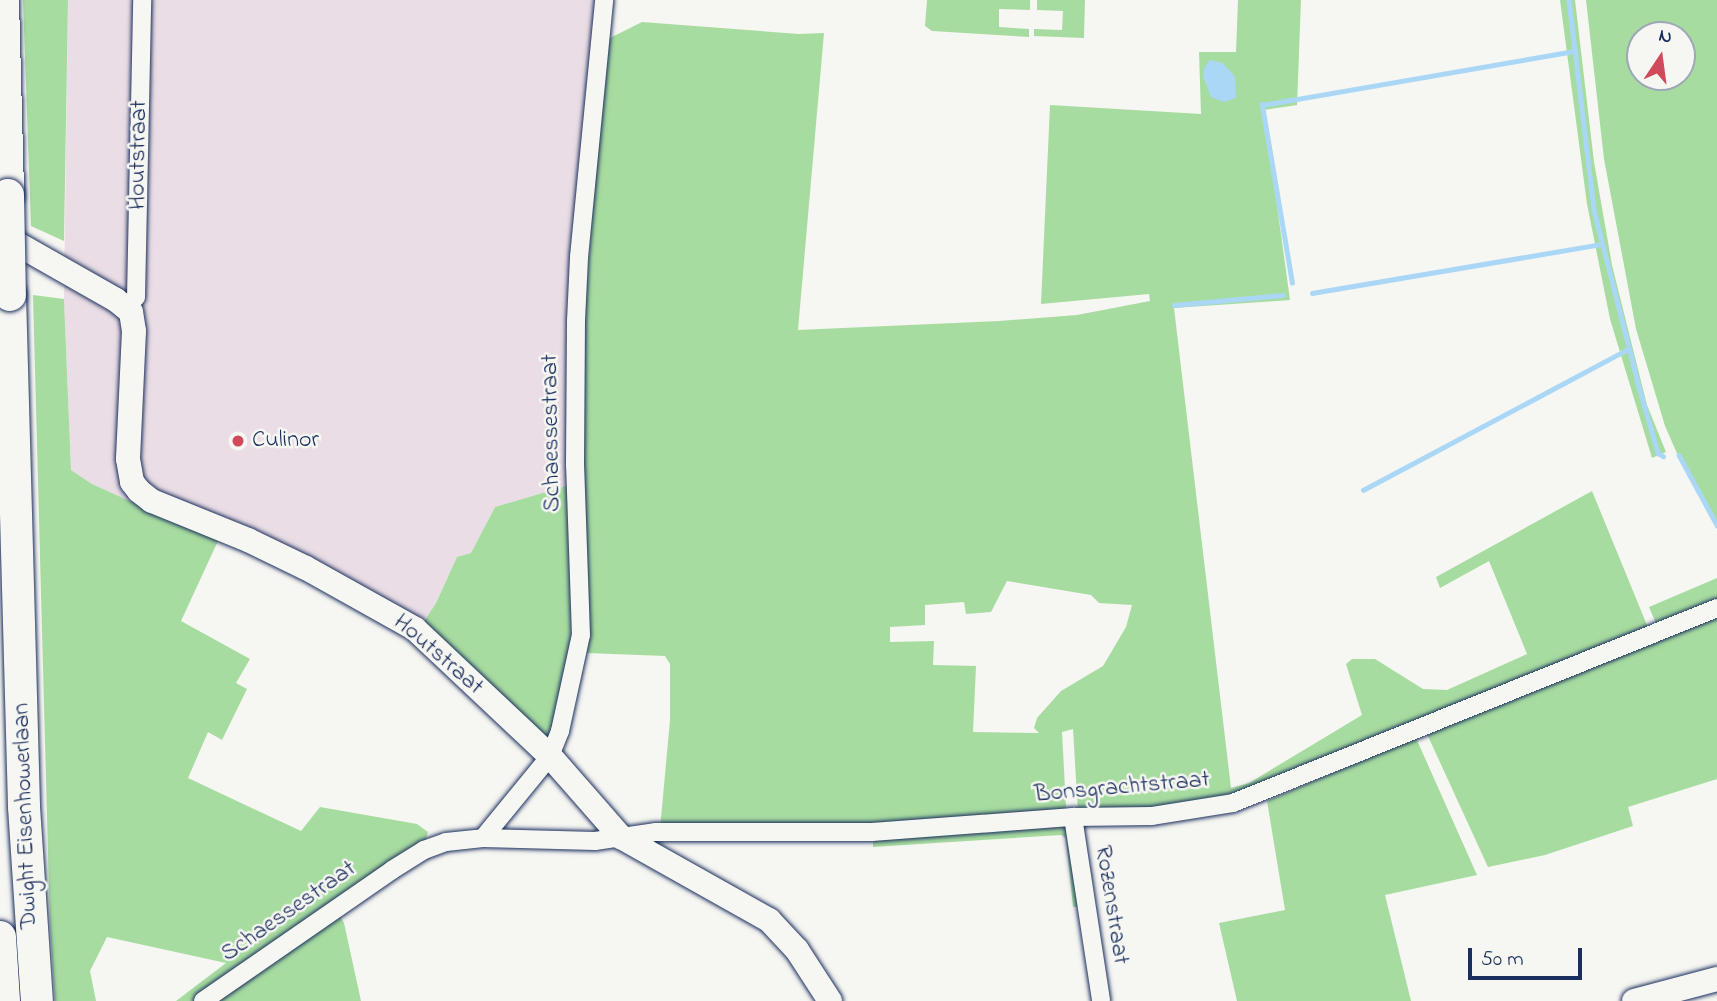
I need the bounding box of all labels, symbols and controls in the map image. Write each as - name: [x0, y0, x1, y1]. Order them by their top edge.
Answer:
- north arrow: [1626, 21, 1696, 91]
- text: N: [1656, 22, 1675, 52]
- street label: Houtstraat: [124, 100, 154, 210]
- street label: Schaessestraat: [536, 354, 568, 512]
- place label: Culinor: [252, 427, 319, 455]
- marker: Culinor: [230, 433, 246, 449]
- street label: Houtstraat: [387, 608, 489, 702]
- street label: Dwight Eisenhowerlaan: [8, 702, 44, 930]
- street label: Bonsgrachtstraat: [1033, 766, 1211, 810]
- street label: Rozenstraat: [1087, 843, 1135, 967]
- street label: Schaessestraat: [216, 855, 362, 969]
- scale bar: [1472, 934, 1586, 978]
- text: 50 m: [1481, 945, 1524, 975]

